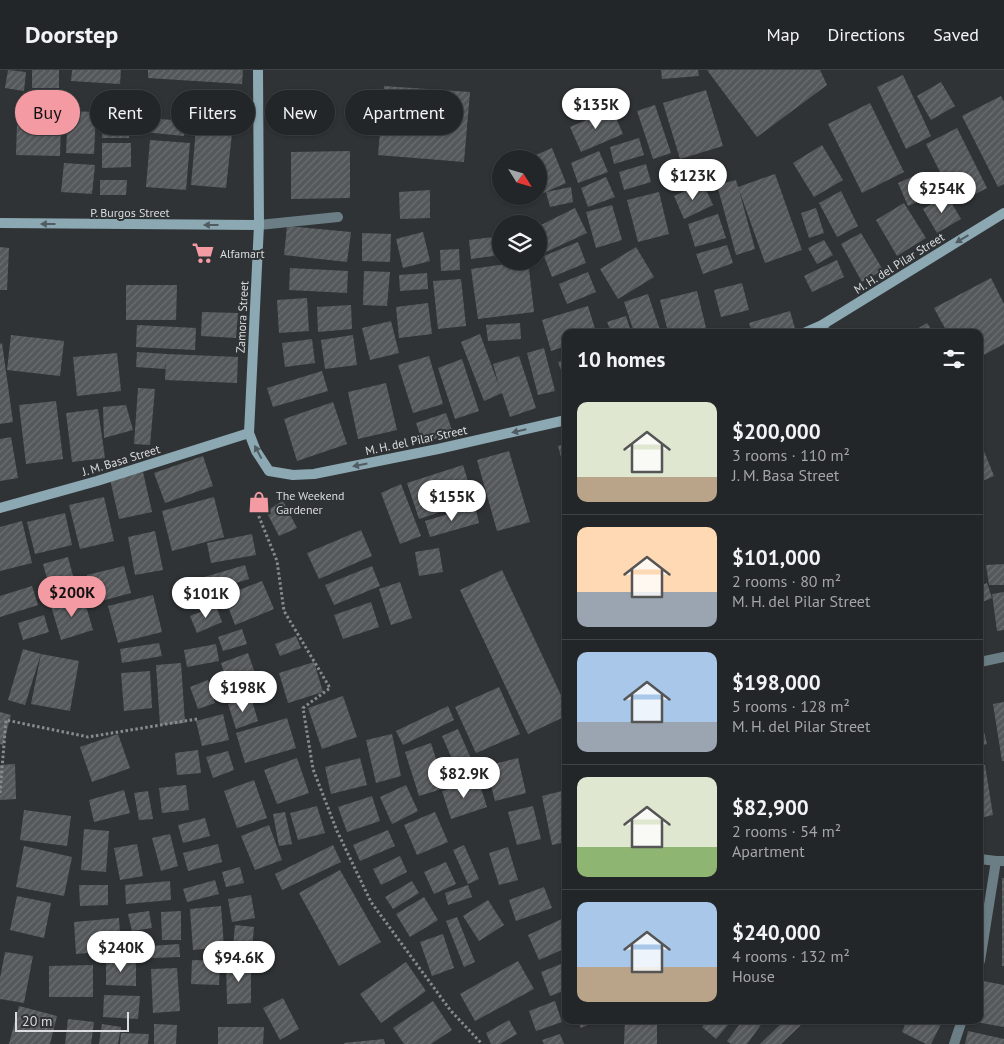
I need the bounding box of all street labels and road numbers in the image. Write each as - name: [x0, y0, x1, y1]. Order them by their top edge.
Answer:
- street label: P. Burgos Street: [90, 205, 170, 220]
- street label: M. H. del Pilar Street: [851, 229, 947, 297]
- street label: Zamora Street: [233, 281, 251, 353]
- street label: M. H. del Pilar Street: [364, 422, 468, 458]
- street label: J. M. Basa Street: [79, 441, 162, 479]

